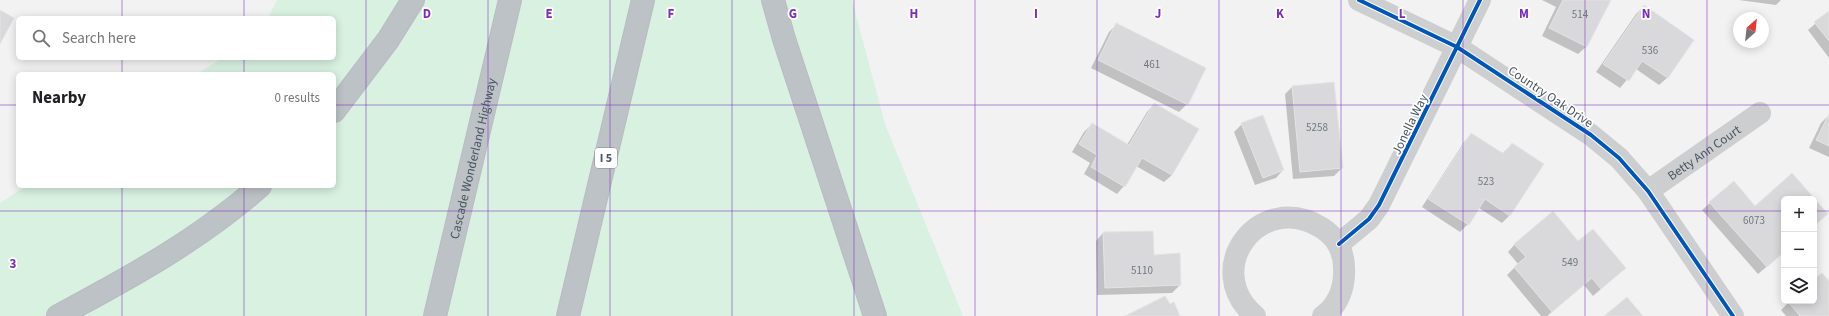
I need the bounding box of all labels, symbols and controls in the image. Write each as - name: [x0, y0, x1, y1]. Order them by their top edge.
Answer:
- text: D: [423, 5, 431, 23]
- text: E: [545, 5, 553, 23]
- text: F: [668, 5, 675, 23]
- text: G: [789, 5, 797, 23]
- text: H: [910, 5, 918, 23]
- text: I: [1034, 5, 1038, 23]
- text: J: [1155, 5, 1161, 23]
- text: K: [1276, 5, 1285, 23]
- text: L: [1399, 5, 1406, 23]
- text: M: [1519, 5, 1529, 23]
- text: N: [1642, 5, 1650, 23]
- house number: 514: [1572, 7, 1589, 22]
- north arrow: [1733, 12, 1769, 48]
- search box: [16, 16, 336, 60]
- icon: search: [30, 27, 52, 49]
- text: Search here: [62, 28, 136, 49]
- house number: 536: [1642, 43, 1659, 58]
- house number: 461: [1144, 57, 1160, 72]
- street label: Country Oak Drive: [1504, 62, 1596, 132]
- street label: Cascade Wonderland Highway: [446, 76, 501, 241]
- text: Nearby: [32, 86, 86, 110]
- text: 0 results: [275, 89, 320, 107]
- street label: Jonella Way: [1388, 91, 1432, 158]
- house number: 5258: [1306, 120, 1328, 135]
- street label: Betty Ann Court: [1664, 121, 1745, 185]
- road number: I 5: [595, 148, 617, 168]
- house number: 523: [1478, 174, 1494, 189]
- map controls: [1781, 196, 1817, 304]
- button: +: [1781, 196, 1817, 232]
- house number: 6073: [1743, 213, 1765, 228]
- button: −: [1781, 232, 1817, 268]
- text: 3: [10, 255, 17, 273]
- house number: 549: [1562, 255, 1578, 270]
- house number: 5110: [1131, 263, 1153, 278]
- button: layers: [1781, 268, 1817, 304]

